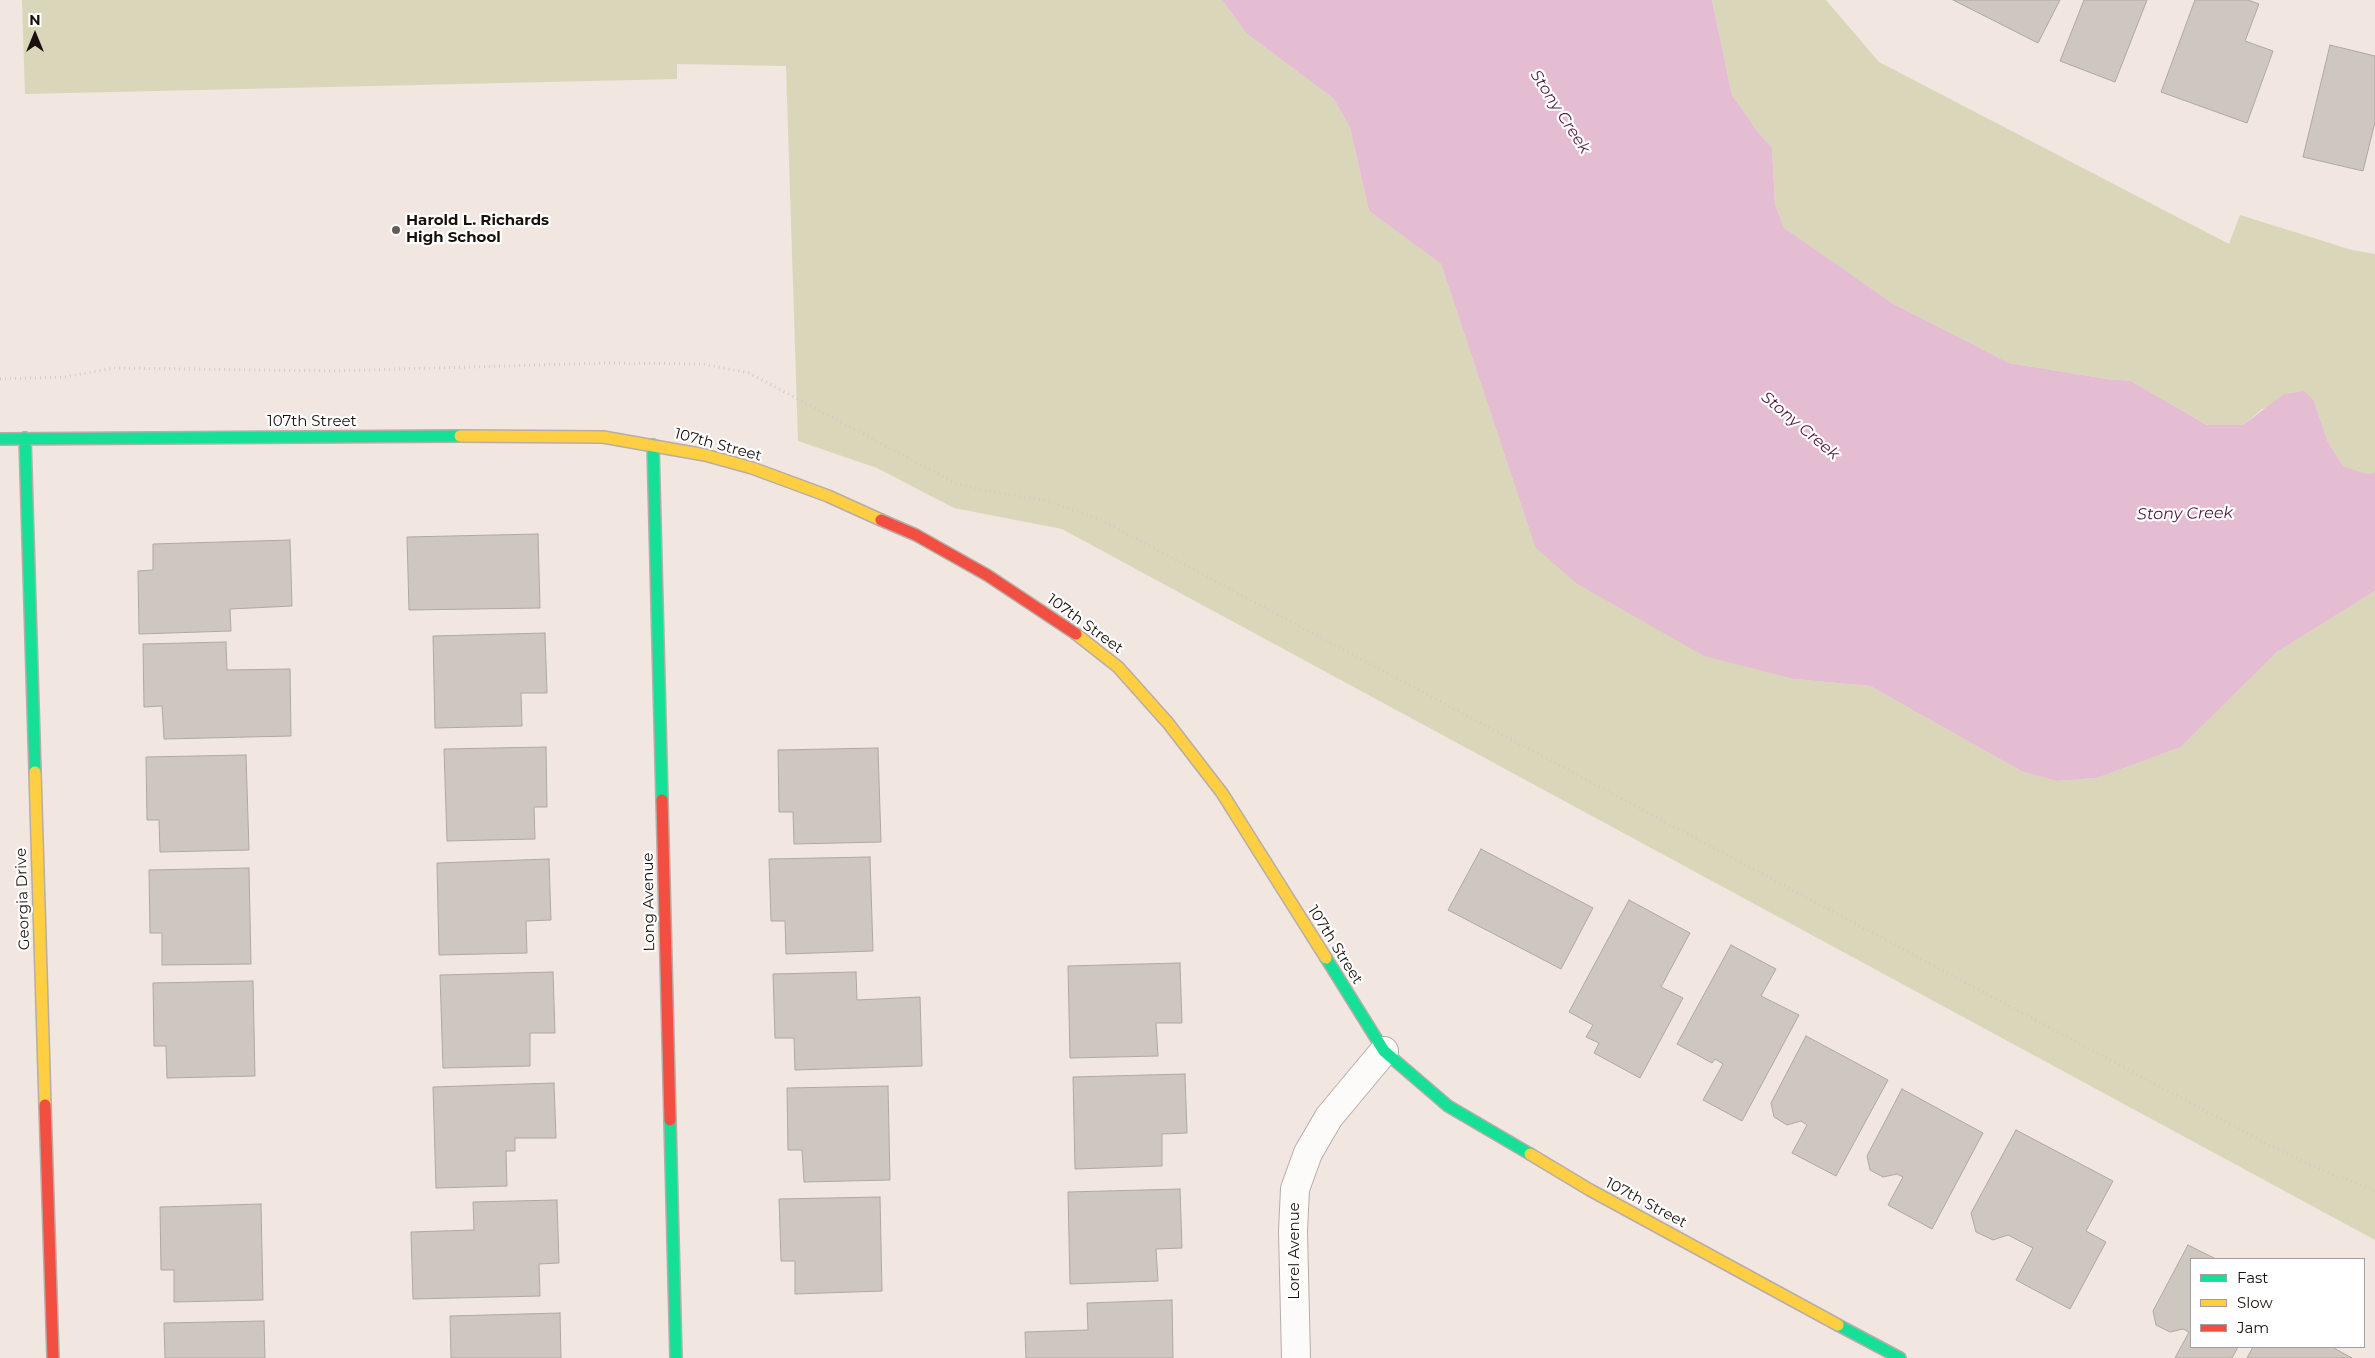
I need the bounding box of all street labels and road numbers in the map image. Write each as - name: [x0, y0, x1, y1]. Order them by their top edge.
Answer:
- street label: 107th Street: [267, 413, 357, 431]
- street label: 107th Street: [673, 425, 763, 465]
- street label: 107th Street: [1044, 590, 1126, 658]
- street label: Georgia Drive: [12, 848, 34, 950]
- street label: Long Avenue: [639, 852, 659, 952]
- street label: 107th Street: [1304, 902, 1366, 988]
- street label: 107th Street: [1602, 1174, 1690, 1232]
- street label: Lorel Avenue: [1286, 1202, 1304, 1300]

